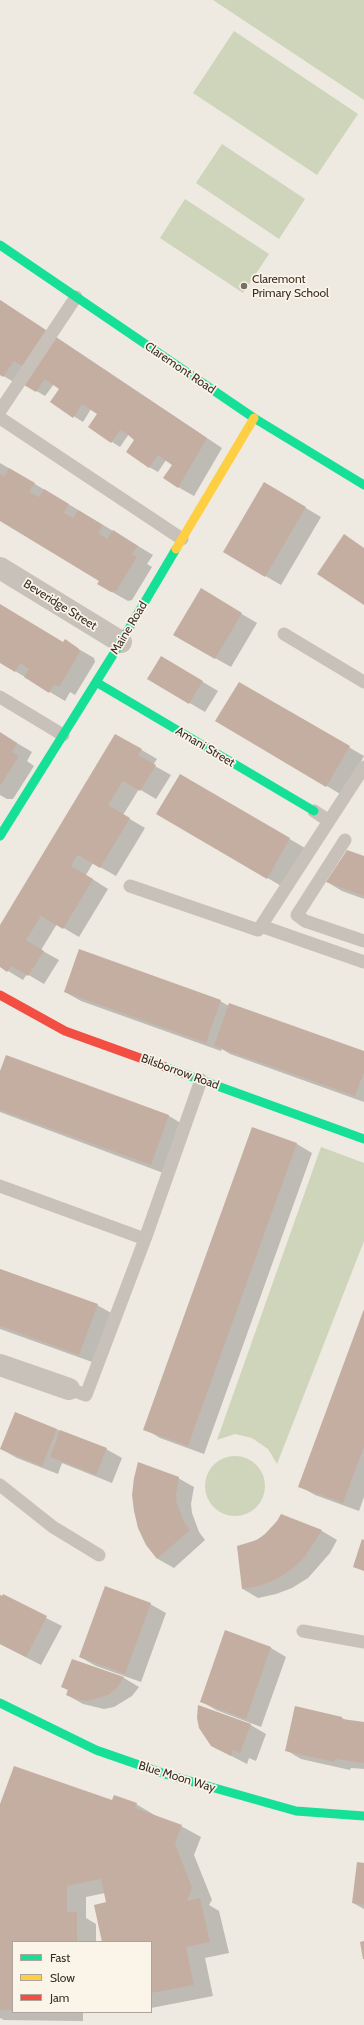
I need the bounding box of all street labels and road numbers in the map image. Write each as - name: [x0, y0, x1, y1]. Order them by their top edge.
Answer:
- street label: Claremont Road: [142, 339, 218, 397]
- street label: Beveridge Street: [21, 577, 99, 633]
- street label: Maine Road: [107, 599, 151, 657]
- street label: Amani Street: [173, 724, 237, 770]
- street label: Bilsborrow Road: [139, 1051, 221, 1093]
- street label: Blue Moon Way: [137, 1758, 217, 1796]

